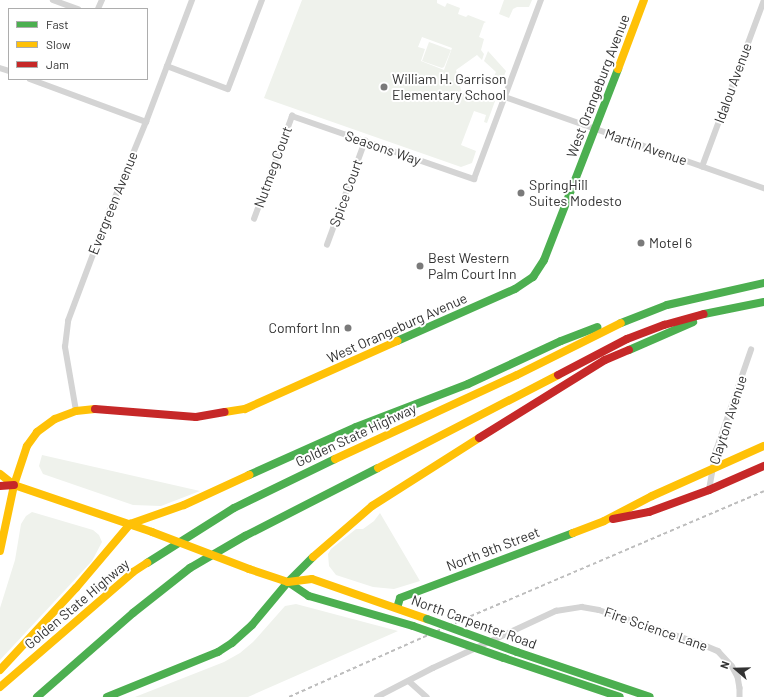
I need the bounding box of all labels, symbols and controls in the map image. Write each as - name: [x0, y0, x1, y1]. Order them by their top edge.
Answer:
- legend: [8, 8, 148, 80]
- street label: West Orangeburg Avenue: [563, 12, 633, 160]
- text: Fast: [46, 17, 69, 31]
- text: Slow: [46, 37, 71, 51]
- street label: Idalou Avenue: [711, 41, 755, 125]
- text: Jam: [46, 57, 69, 71]
- place label: William H. Garrison Elementary School: [392, 71, 507, 104]
- marker: William H. Garrison Elementary School: [379, 82, 389, 92]
- street label: Nutmeg Court: [251, 124, 295, 210]
- street label: Martin Avenue: [603, 125, 689, 169]
- street label: Seasons Way: [343, 127, 423, 169]
- street label: Evergreen Avenue: [85, 149, 141, 257]
- street label: Spice Court: [326, 157, 366, 229]
- place label: SpringHill Suites Modesto: [529, 177, 622, 210]
- marker: SpringHill Suites Modesto: [516, 188, 526, 198]
- place label: Motel 6: [649, 235, 692, 251]
- marker: Motel 6: [636, 238, 646, 248]
- place label: Best Western Palm Court Inn: [428, 250, 517, 282]
- marker: Best Western Palm Court Inn: [415, 261, 425, 271]
- street label: West Orangeburg Avenue: [324, 289, 470, 367]
- place label: Comfort Inn: [268, 320, 340, 336]
- marker: Comfort Inn: [343, 323, 353, 333]
- street label: Clayton Avenue: [706, 373, 750, 467]
- street label: Golden State Highway: [293, 400, 419, 470]
- street label: North 9th Street: [444, 523, 542, 575]
- street label: Golden State Highway: [21, 555, 133, 653]
- street label: North Carpenter Road: [409, 591, 539, 653]
- street label: Fire Science Lane: [602, 603, 710, 655]
- north arrow: [716, 649, 756, 689]
- text: N: [717, 659, 732, 670]

